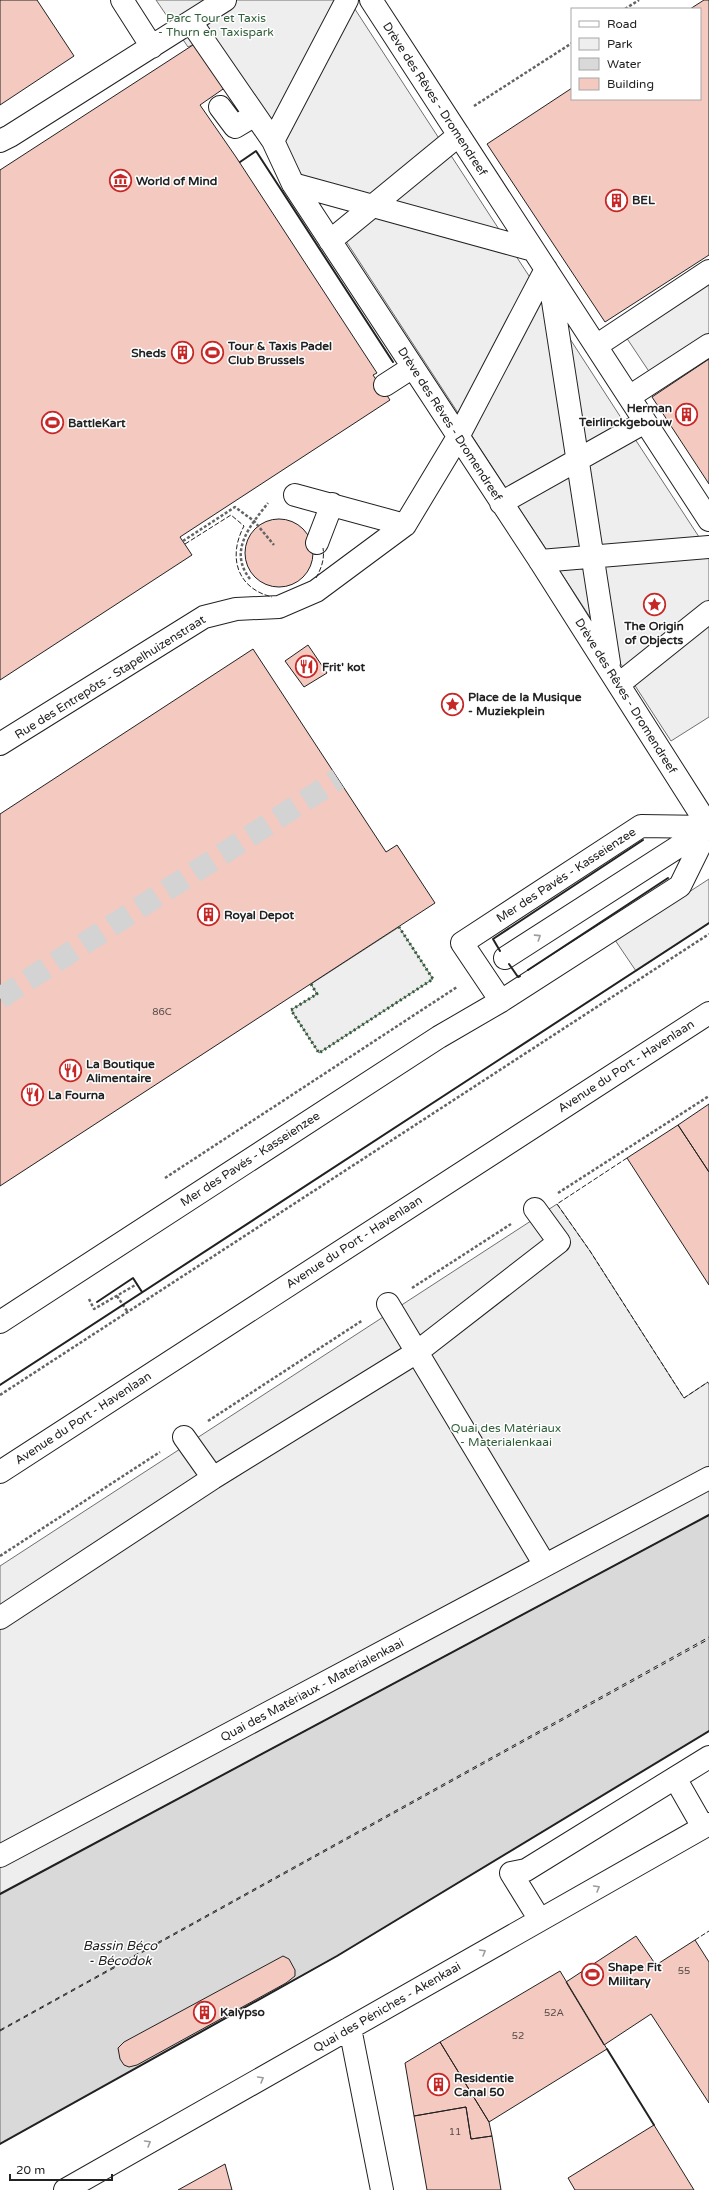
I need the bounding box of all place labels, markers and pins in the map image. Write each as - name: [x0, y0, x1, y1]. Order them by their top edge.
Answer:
- museum icon: World of Mind: [108, 168, 134, 194]
- place label: World of Mind: [136, 174, 217, 188]
- building icon: BEL: [604, 187, 630, 213]
- place label: BEL: [632, 193, 655, 207]
- place label: Tour & Taxis Padel Club Brussels: [227, 339, 332, 367]
- building icon: Sheds: [169, 340, 195, 366]
- sports icon: Tour & Taxis Padel Club Brussels: [200, 340, 226, 366]
- place label: Sheds: [131, 346, 166, 360]
- place label: Herman Teirlinckgebouw: [578, 401, 672, 430]
- building icon: Herman Teirlinckgebouw: [674, 402, 700, 428]
- sports icon: BattleKart: [40, 410, 66, 436]
- place label: BattleKart: [68, 416, 126, 430]
- place icon: The Origin of Objects: [641, 592, 667, 618]
- place label: The Origin of Objects: [623, 619, 684, 648]
- restaurant icon: Frit' kot: [293, 654, 319, 680]
- place label: Frit' kot: [322, 660, 366, 674]
- place label: Place de la Musique - Muziekplein: [468, 690, 582, 719]
- place icon: Place de la Musique - Muziekplein: [440, 691, 466, 717]
- building icon: Royal Depot: [196, 902, 222, 928]
- place label: Royal Depot: [224, 908, 294, 923]
- place label: La Boutique Alimentaire: [86, 1057, 155, 1085]
- restaurant icon: La Boutique Alimentaire: [58, 1058, 84, 1084]
- restaurant icon: La Fourna: [20, 1082, 46, 1108]
- place label: La Fourna: [48, 1088, 105, 1102]
- place label: Shape Fit Military: [608, 1960, 662, 1989]
- sports icon: Shape Fit Military: [579, 1961, 605, 1987]
- building icon: Kalypso: [192, 1999, 218, 2025]
- place label: Kalypso: [220, 2005, 265, 2020]
- place label: Residentie Canal 50: [454, 2071, 514, 2099]
- building icon: Residentie Canal 50: [425, 2072, 451, 2098]

